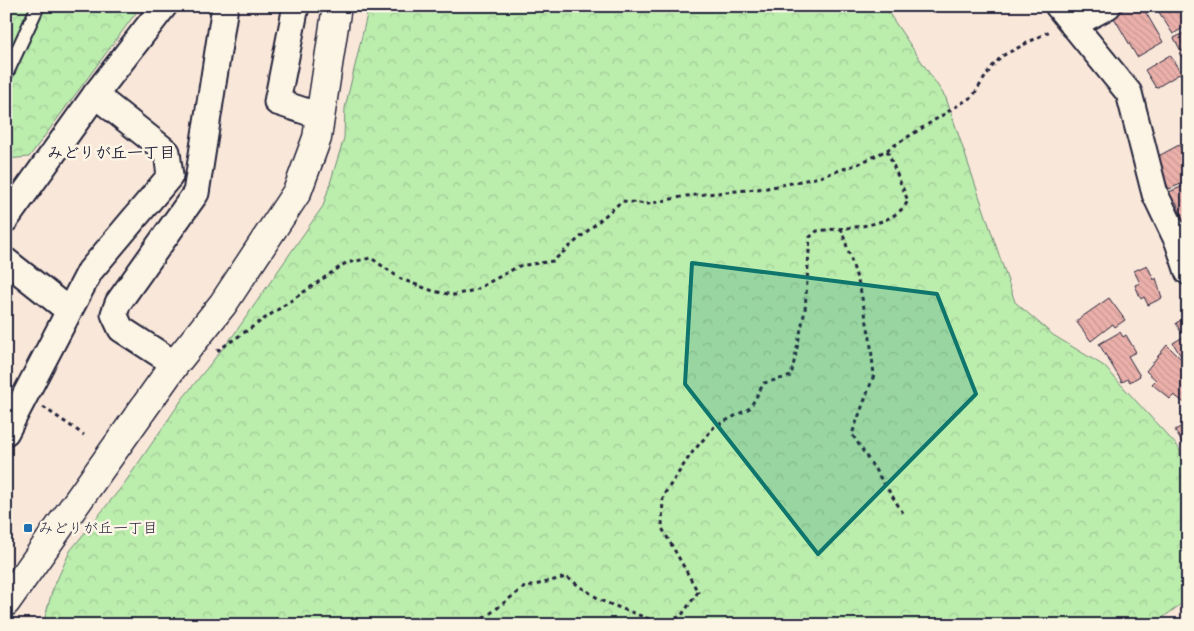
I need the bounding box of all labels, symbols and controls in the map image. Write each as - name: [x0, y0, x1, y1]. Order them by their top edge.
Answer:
- district label: みどりが丘一丁目: [47, 142, 175, 163]
- place label: みどりが丘一丁目: [38, 518, 158, 538]
- marker: みどりが丘一丁目: [22, 522, 34, 534]

